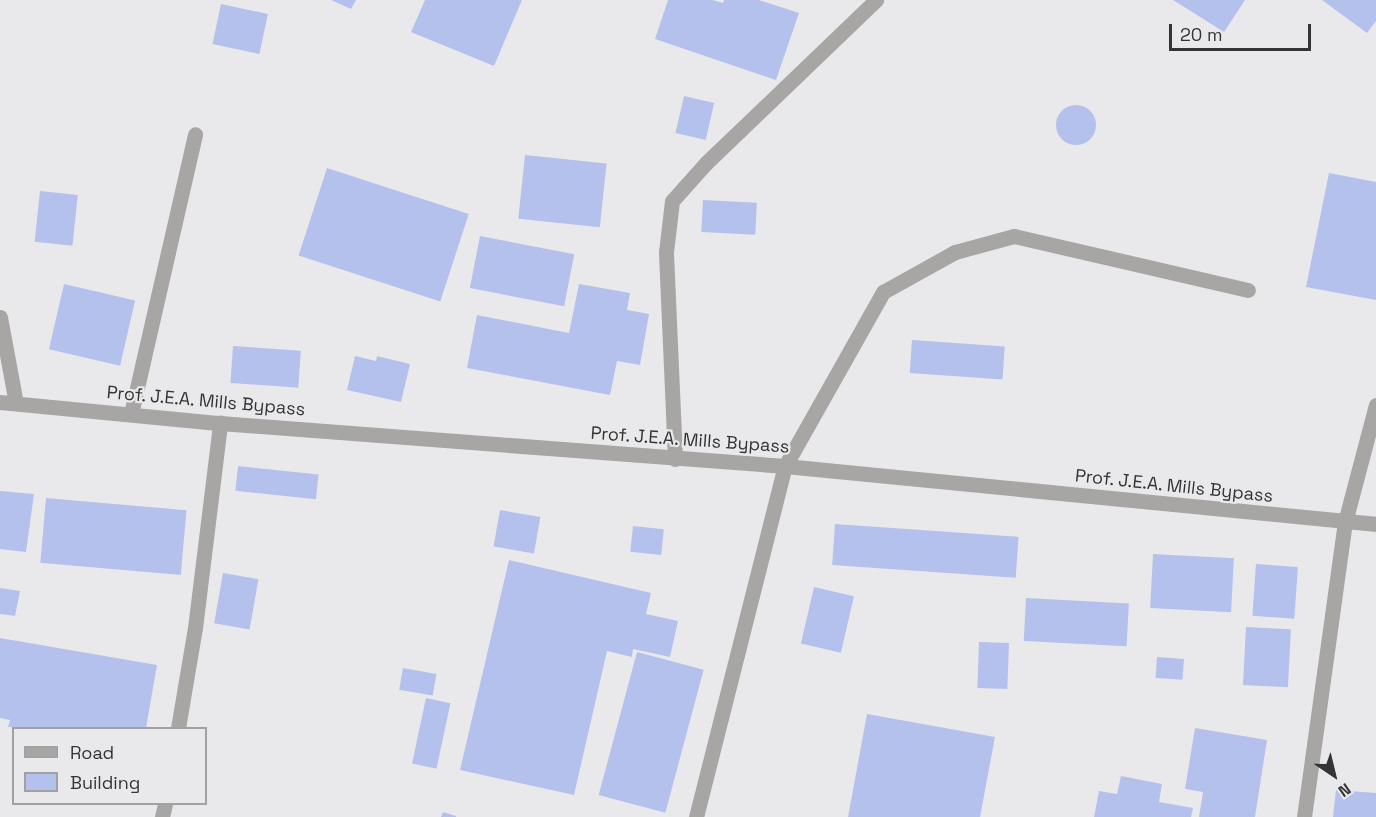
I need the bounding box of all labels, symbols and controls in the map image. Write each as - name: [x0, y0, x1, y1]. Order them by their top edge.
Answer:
- scale bar: [1172, 12, 1314, 50]
- text: 20 m: [1180, 23, 1223, 46]
- street label: Prof. J.E.A. Mills Bypass: [105, 382, 307, 420]
- street label: Prof. J.E.A. Mills Bypass: [589, 422, 791, 458]
- street label: Prof. J.E.A. Mills Bypass: [1073, 465, 1275, 507]
- legend: [12, 727, 207, 805]
- text: Road: [70, 741, 114, 764]
- north arrow: [1304, 745, 1364, 805]
- text: Building: [70, 771, 140, 794]
- text: N: [1334, 778, 1355, 802]

